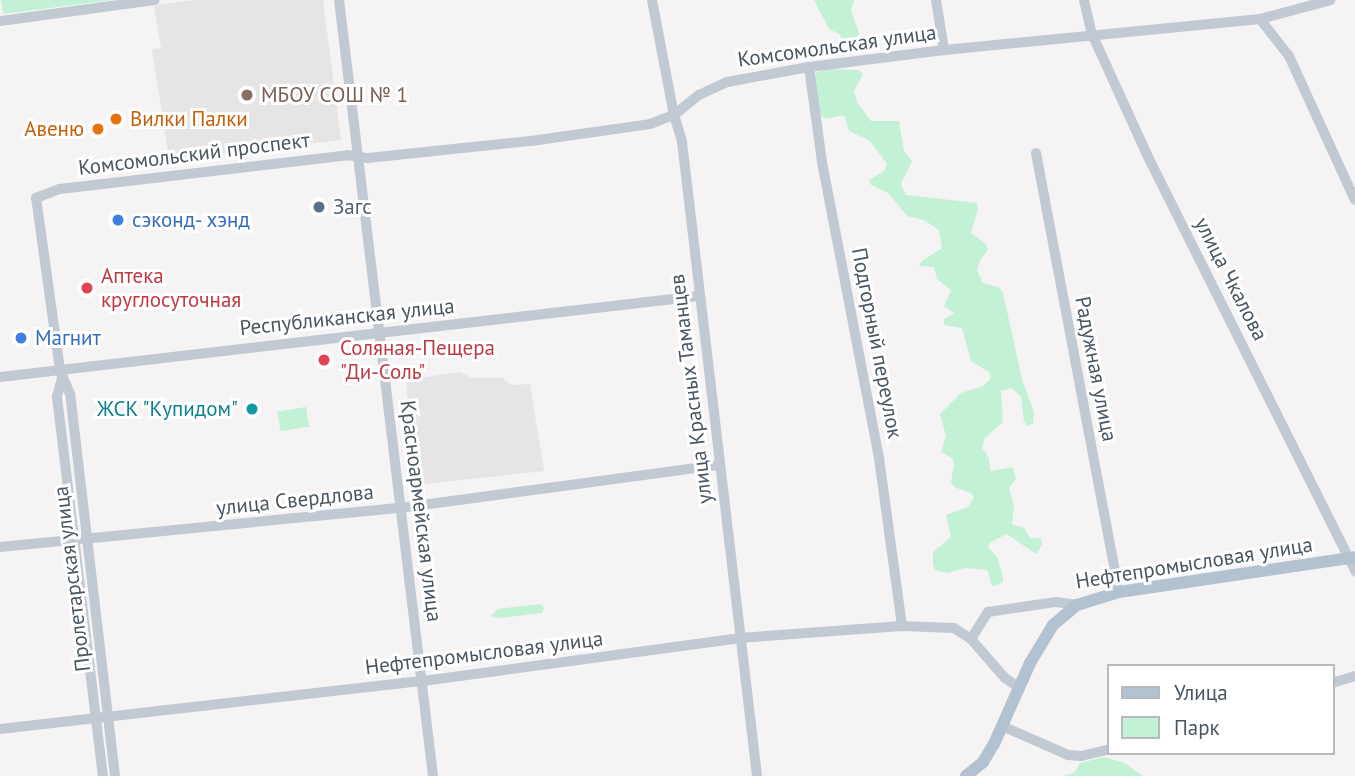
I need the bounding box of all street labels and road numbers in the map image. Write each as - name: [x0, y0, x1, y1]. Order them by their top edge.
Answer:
- street label: Комсомольская улица: [736, 20, 938, 72]
- street label: Комсомольский проспект: [77, 127, 311, 181]
- street label: улица Чкалова: [1189, 213, 1273, 345]
- street label: Подгорный переулок: [846, 246, 908, 440]
- street label: улица Красных Таманцев: [664, 272, 718, 506]
- street label: Республиканская улица: [238, 293, 456, 341]
- street label: Радужная улица: [1070, 294, 1122, 444]
- street label: Красноармейская улица: [395, 399, 447, 623]
- street label: улица Свердлова: [215, 479, 375, 521]
- street label: Пролетарская улица: [48, 485, 96, 673]
- street label: Нефтепромысловая улица: [1074, 532, 1314, 594]
- street label: Нефтепромысловая улица: [364, 626, 604, 680]

